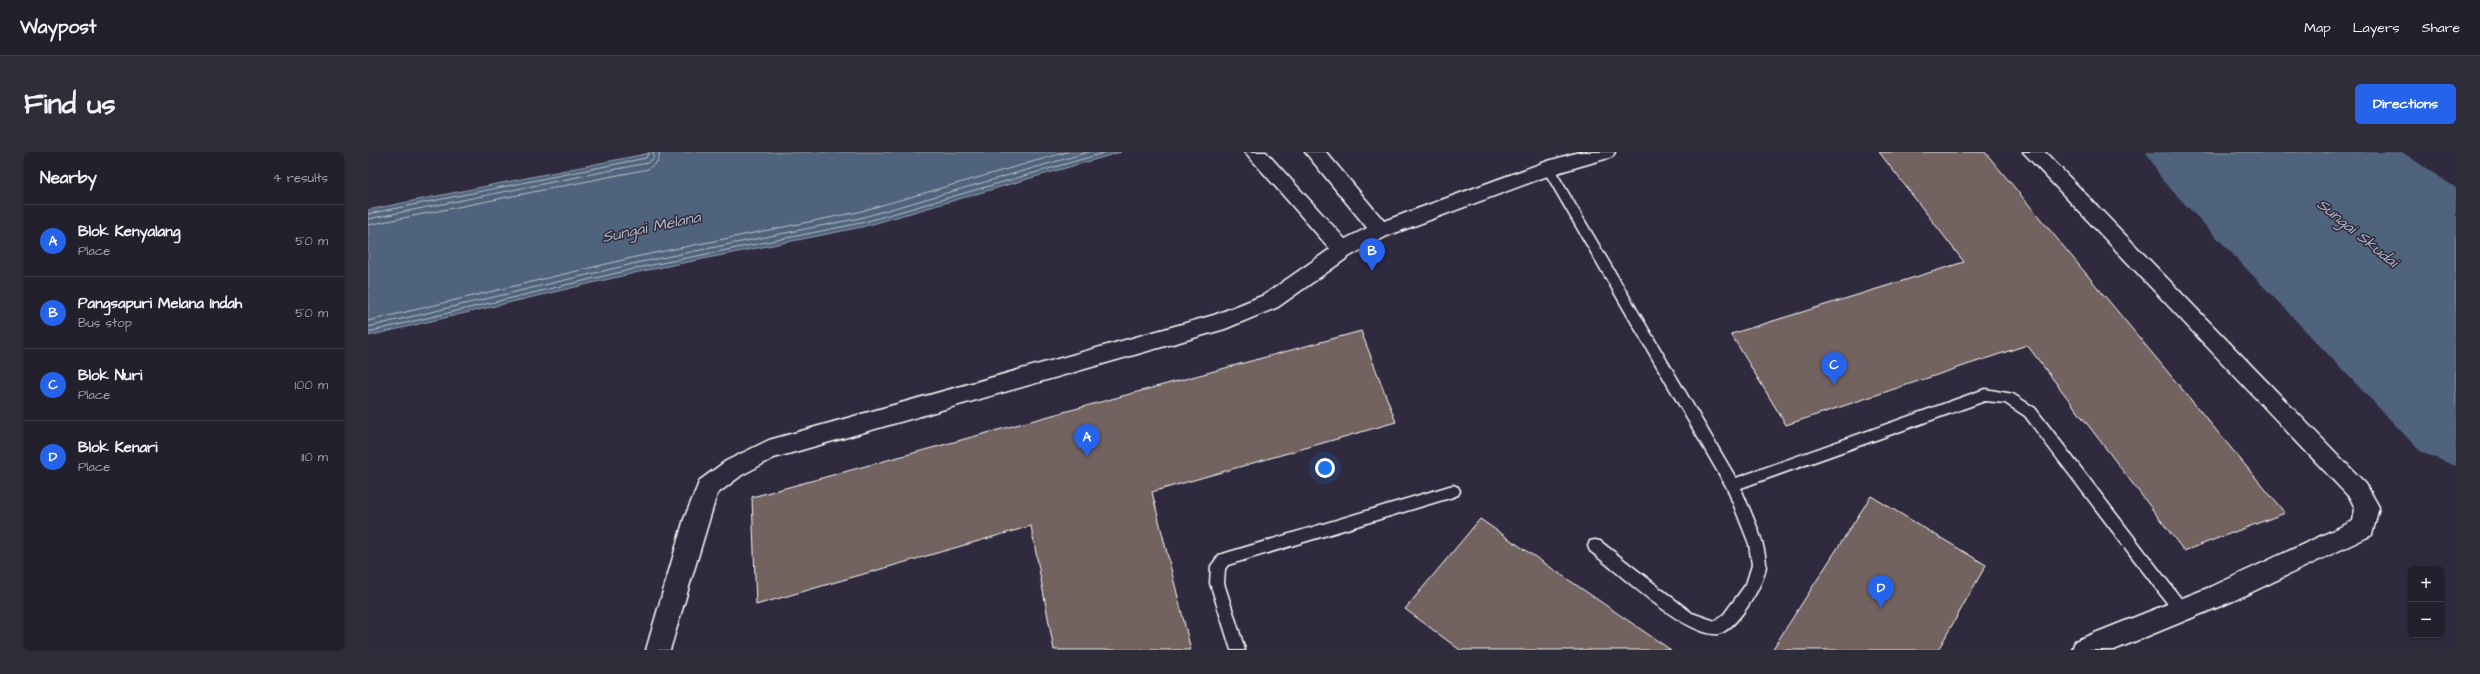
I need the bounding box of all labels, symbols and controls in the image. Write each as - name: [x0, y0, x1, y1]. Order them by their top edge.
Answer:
- text: Waypost: [20, 14, 96, 41]
- text: Map: [2304, 18, 2331, 38]
- text: Layers: [2353, 18, 2400, 38]
- text: Share: [2422, 18, 2460, 38]
- button: Directions: [2355, 84, 2456, 124]
- text: Find us: [24, 85, 115, 124]
- text: Nearby: [40, 166, 97, 190]
- text: 4 results: [273, 169, 328, 187]
- water label: Sungai Skudai: [2311, 193, 2405, 275]
- water label: Sungai Melana: [600, 206, 704, 249]
- text: Blok Kenyalang: [78, 221, 180, 242]
- text: A: [49, 232, 57, 250]
- text: 50 m: [295, 232, 328, 250]
- pin: B: [1359, 238, 1385, 271]
- text: Place: [78, 242, 110, 260]
- text: Pangsapuri Melana Indah: [78, 293, 242, 314]
- text: B: [48, 304, 58, 322]
- text: 50 m: [295, 304, 328, 322]
- text: Bus stop: [78, 314, 132, 332]
- pin: C: [1821, 352, 1847, 385]
- text: Blok Nuri: [78, 365, 142, 386]
- text: C: [48, 376, 58, 394]
- text: 100 m: [295, 376, 328, 394]
- text: Place: [78, 386, 110, 404]
- pin: A: [1074, 424, 1100, 457]
- text: Blok Kenari: [78, 437, 158, 458]
- text: D: [49, 448, 57, 466]
- text: 110 m: [301, 448, 328, 466]
- text: Place: [78, 458, 110, 476]
- your location: [1315, 458, 1335, 478]
- map controls: [2408, 566, 2444, 638]
- button: +: [2408, 566, 2444, 602]
- pin: D: [1868, 575, 1894, 608]
- button: −: [2408, 602, 2444, 638]

